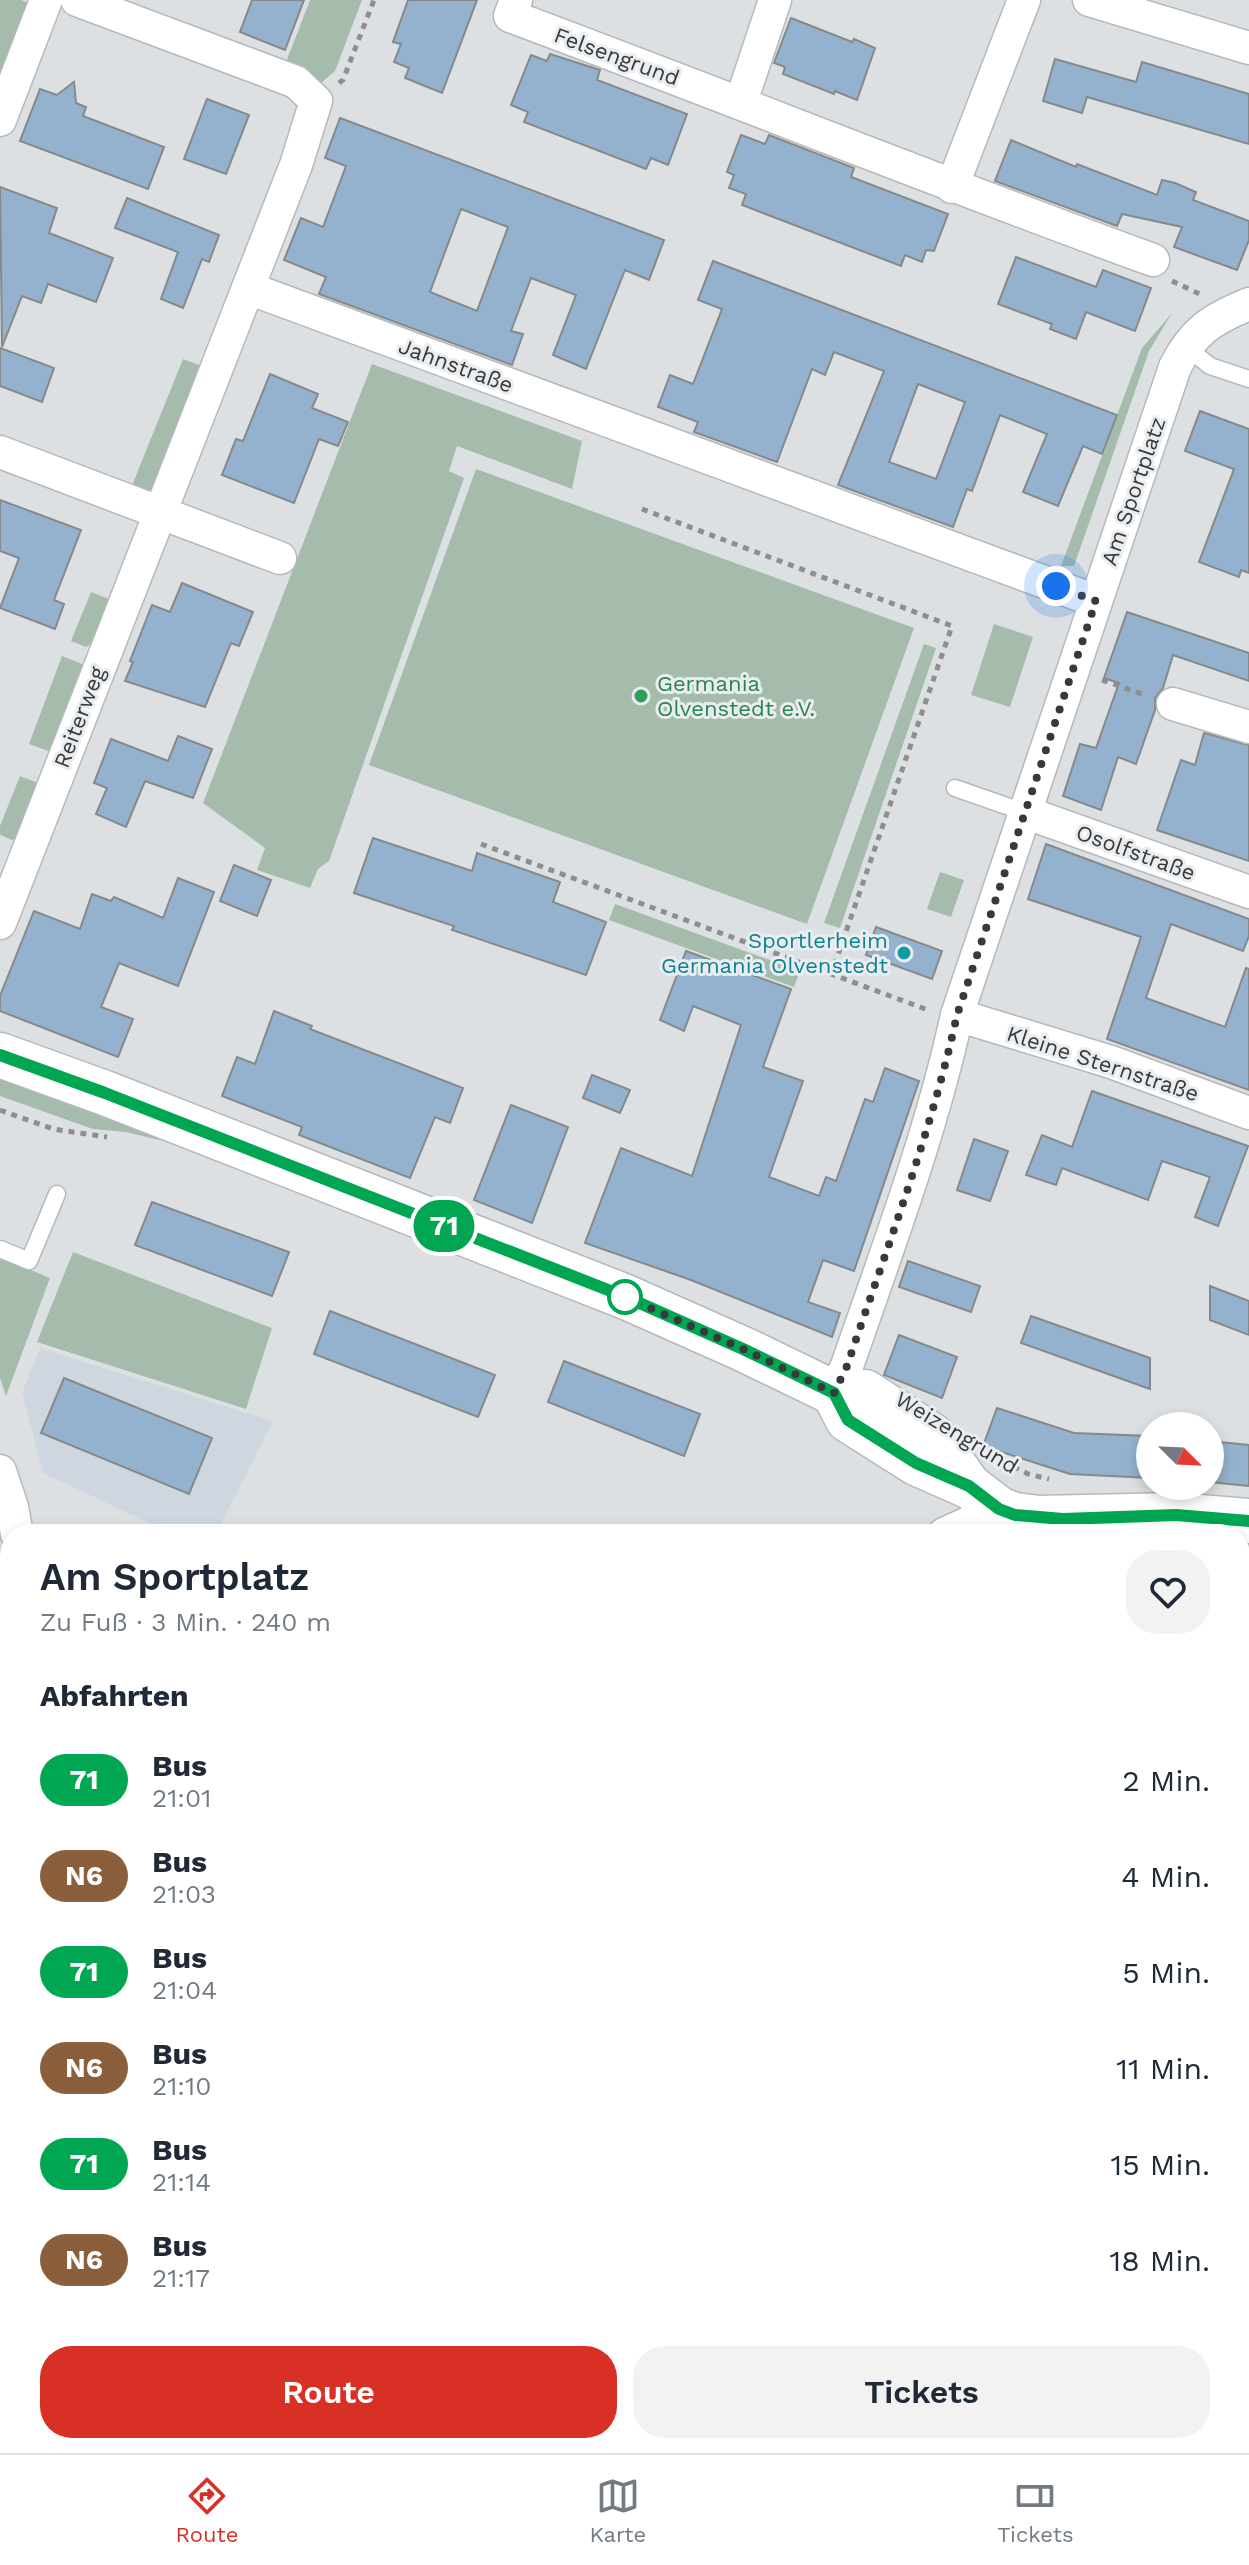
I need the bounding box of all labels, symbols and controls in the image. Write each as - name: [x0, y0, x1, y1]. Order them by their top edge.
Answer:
- street label: Felsengrund: [551, 22, 683, 91]
- street label: Jahnstraße: [395, 333, 516, 398]
- street label: Am Sportplatz: [1096, 414, 1171, 569]
- your location: [1036, 566, 1076, 606]
- street label: Reiterweg: [49, 663, 110, 771]
- place label: Germania Olvenstedt e.V.: [657, 671, 815, 721]
- marker: Germania Olvenstedt e.V.: [632, 687, 650, 705]
- street label: Osolfstraße: [1073, 819, 1199, 886]
- place label: Sportlerheim Germania Olvenstedt: [661, 928, 888, 978]
- marker: Sportlerheim Germania Olvenstedt: [895, 944, 913, 962]
- street label: Kleine Sternstraße: [1004, 1021, 1202, 1106]
- line badge: 71: [408, 1200, 480, 1252]
- text: 71: [429, 1209, 459, 1242]
- unlabelled marker: [608, 1280, 642, 1314]
- street label: Weizengrund: [891, 1386, 1023, 1479]
- north arrow: [1136, 1412, 1224, 1500]
- map controls: [1136, 1412, 1224, 1500]
- button: heart: [1126, 1550, 1210, 1634]
- text: Am Sportplatz: [40, 1555, 309, 1599]
- text: Zu Fuß · 3 Min. · 240 m: [40, 1607, 331, 1637]
- text: Abfahrten: [40, 1678, 189, 1713]
- text: Bus: [152, 1748, 207, 1783]
- text: 71: [69, 1763, 99, 1796]
- text: 2 Min.: [1122, 1763, 1210, 1798]
- text: 21:01: [152, 1783, 211, 1813]
- text: Bus: [152, 1844, 207, 1879]
- text: N6: [65, 1859, 103, 1892]
- text: 4 Min.: [1121, 1859, 1210, 1894]
- text: 21:03: [152, 1879, 216, 1909]
- text: Bus: [152, 1940, 207, 1975]
- text: 71: [69, 1955, 99, 1988]
- text: 5 Min.: [1122, 1955, 1210, 1990]
- text: 21:04: [152, 1975, 217, 2005]
- text: Bus: [152, 2036, 207, 2071]
- text: N6: [65, 2051, 103, 2084]
- text: 11 Min.: [1116, 2051, 1210, 2086]
- text: 21:10: [152, 2071, 211, 2101]
- text: Bus: [152, 2132, 207, 2167]
- text: 71: [69, 2147, 99, 2180]
- text: 15 Min.: [1110, 2147, 1210, 2182]
- text: 21:14: [152, 2167, 211, 2197]
- text: Bus: [152, 2228, 207, 2263]
- text: N6: [65, 2243, 103, 2276]
- text: 18 Min.: [1109, 2243, 1210, 2278]
- text: 21:17: [152, 2263, 210, 2293]
- button: Route: [40, 2346, 617, 2438]
- button: Tickets: [633, 2346, 1210, 2438]
- tab: Route: [175, 2474, 238, 2547]
- tab: Karte: [589, 2474, 646, 2547]
- tab: Tickets: [997, 2474, 1074, 2547]

